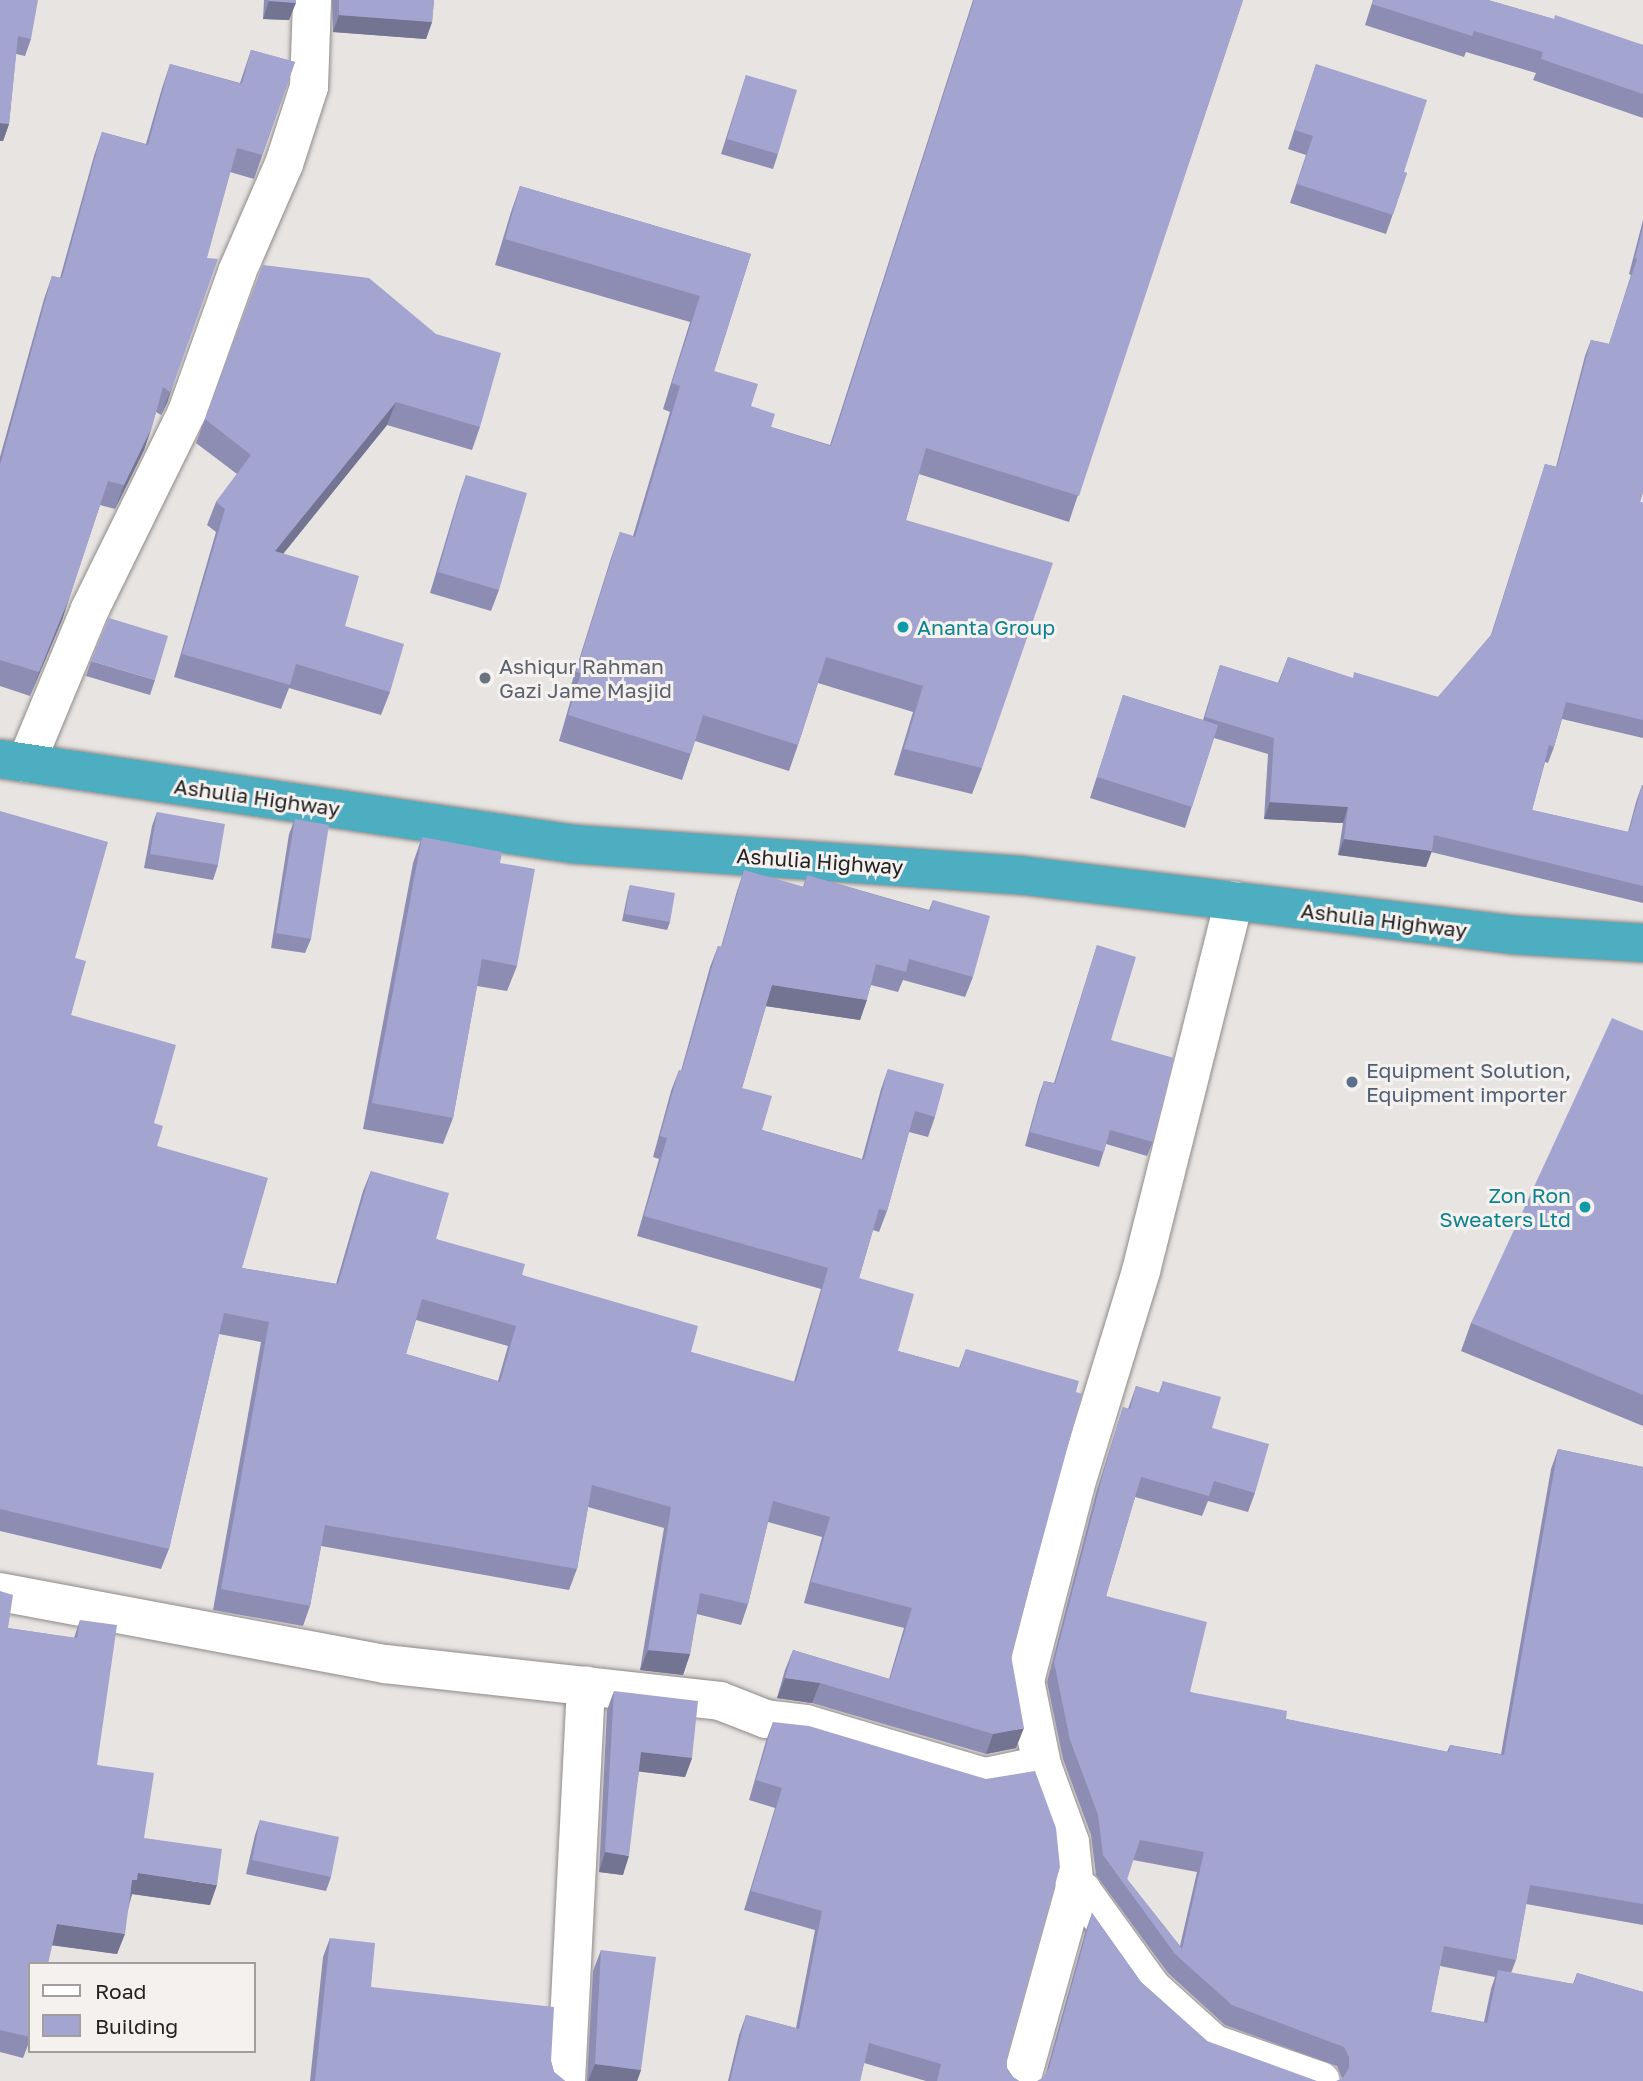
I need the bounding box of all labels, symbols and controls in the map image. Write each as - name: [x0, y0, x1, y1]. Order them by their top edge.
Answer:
- place label: Ananta Group: [917, 614, 1055, 640]
- marker: Ananta Group: [895, 619, 911, 635]
- place label: Ashiqur Rahman Gazi Jame Masjid: [499, 653, 672, 703]
- marker: Ashiqur Rahman Gazi Jame Masjid: [477, 670, 493, 686]
- street label: Ashulia Highway: [172, 773, 342, 821]
- street label: Ashulia Highway: [736, 843, 904, 879]
- street label: Ashulia Highway: [1299, 897, 1469, 943]
- place label: Equipment Solution, Equipment importer: [1366, 1057, 1571, 1107]
- marker: Equipment Solution, Equipment importer: [1344, 1074, 1360, 1090]
- place label: Zon Ron Sweaters Ltd: [1439, 1182, 1571, 1232]
- marker: Zon Ron Sweaters Ltd: [1577, 1199, 1593, 1215]
- legend: [28, 1962, 256, 2053]
- text: Road: [95, 1978, 146, 2004]
- text: Building: [95, 2013, 178, 2039]

